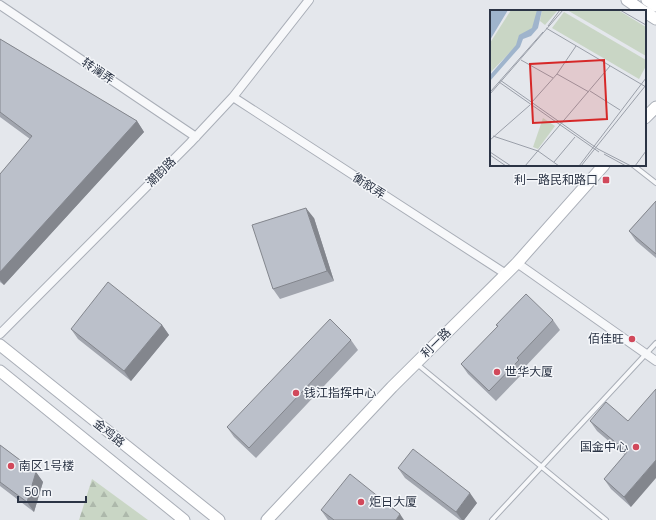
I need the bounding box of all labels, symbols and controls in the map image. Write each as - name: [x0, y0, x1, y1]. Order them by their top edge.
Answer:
- inset map: [490, 10, 646, 166]
- street label: 转澜弄: [79, 54, 117, 88]
- street label: 潮韵路: [143, 154, 179, 190]
- street label: 衡叙弄: [350, 169, 388, 203]
- place label: 利一路民和路口: [514, 172, 598, 188]
- marker: 利一路民和路口: [601, 175, 611, 185]
- street label: 利一路: [418, 325, 454, 361]
- place label: 佰佳旺: [588, 331, 624, 347]
- marker: 佰佳旺: [627, 334, 637, 344]
- place label: 世华大厦: [505, 364, 553, 380]
- marker: 世华大厦: [492, 367, 502, 377]
- place label: 钱江指挥中心: [304, 385, 376, 401]
- marker: 钱江指挥中心: [291, 388, 301, 398]
- street label: 金鸡路: [90, 415, 128, 451]
- place label: 国金中心: [580, 439, 628, 455]
- marker: 国金中心: [631, 442, 641, 452]
- place label: 南区1号楼: [19, 458, 74, 474]
- marker: 南区1号楼: [6, 461, 16, 471]
- scale bar: [18, 478, 86, 504]
- text: 50 m: [24, 484, 52, 500]
- place label: 炬日大厦: [369, 494, 417, 510]
- marker: 炬日大厦: [356, 497, 366, 507]

